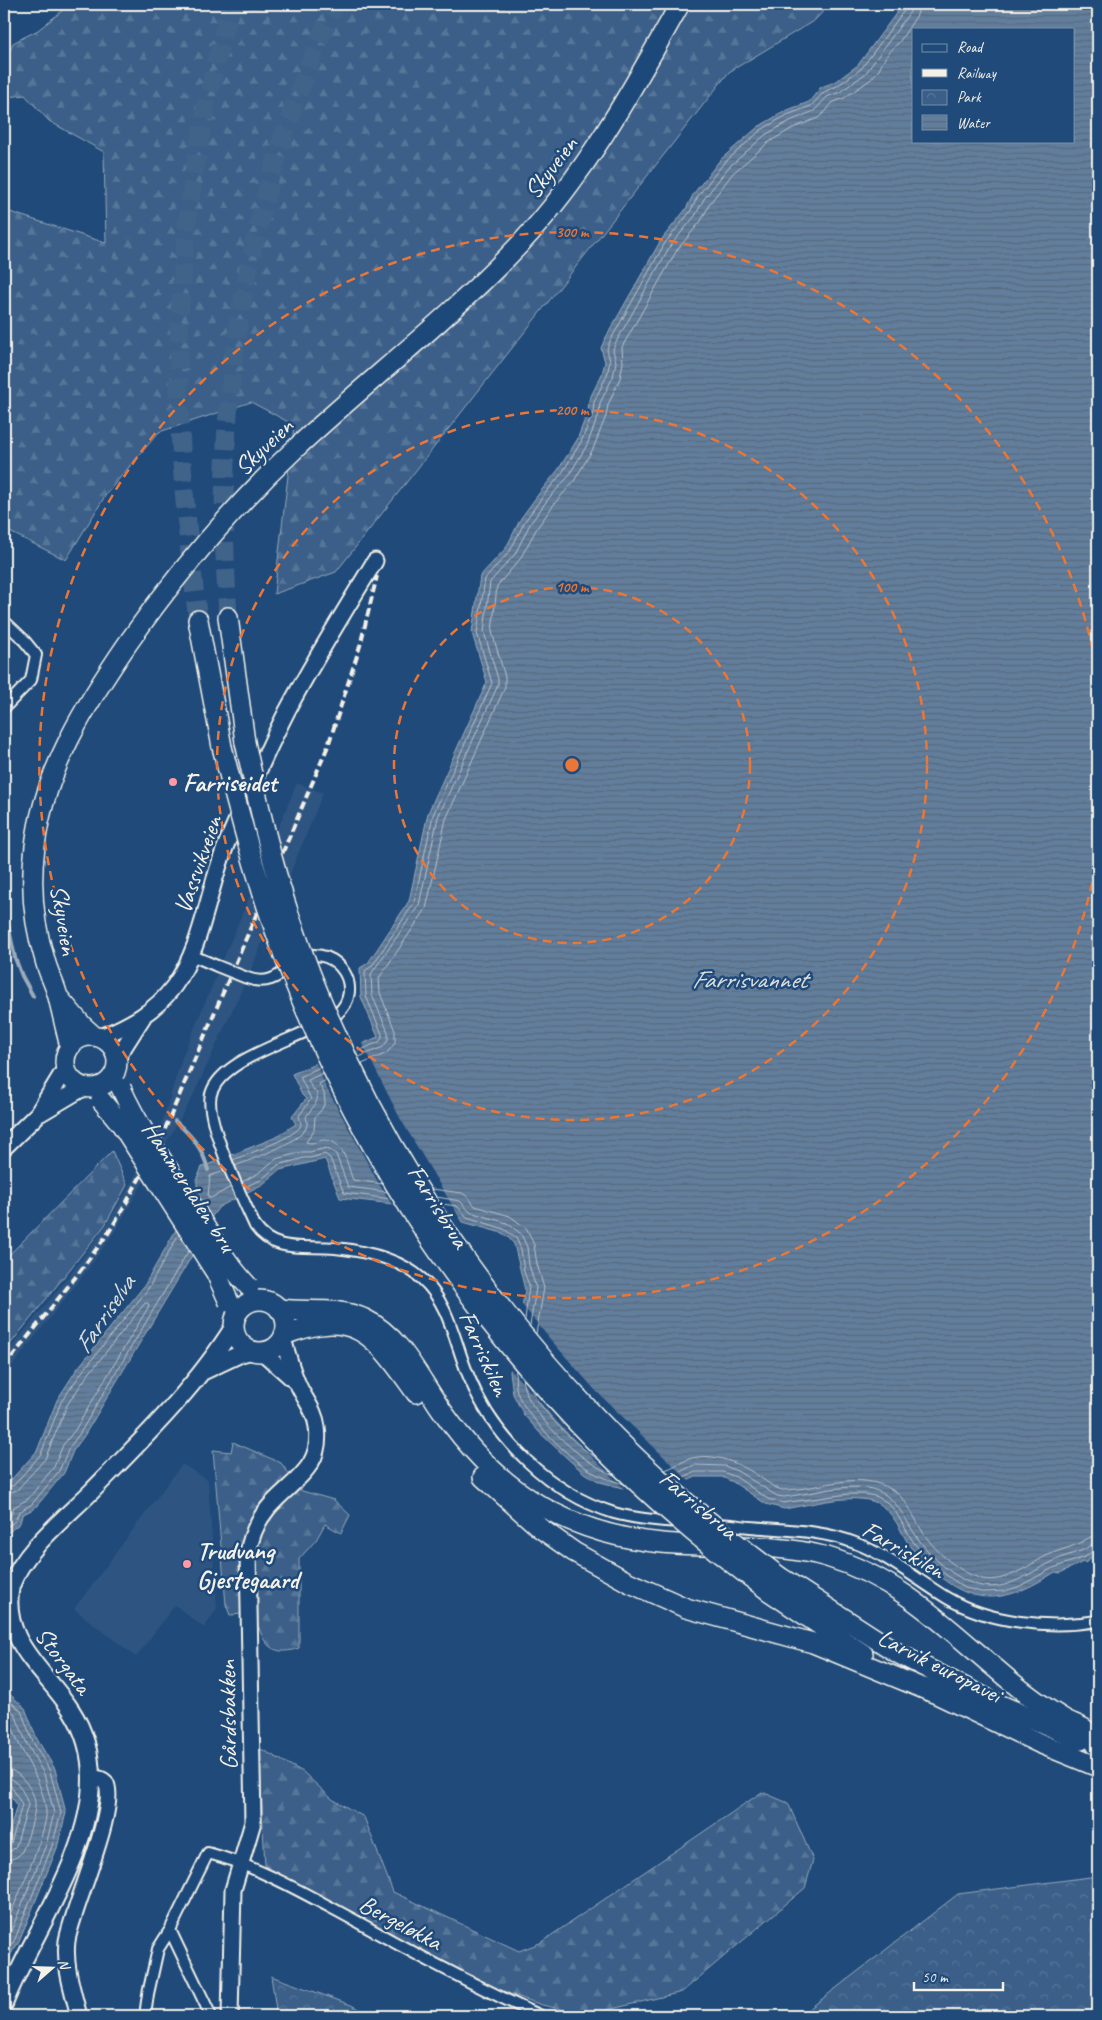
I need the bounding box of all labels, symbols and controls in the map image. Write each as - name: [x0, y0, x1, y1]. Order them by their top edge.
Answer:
- legend: [912, 28, 1074, 142]
- text: Road: [957, 38, 984, 57]
- text: Railway: [957, 64, 998, 83]
- text: Park: [957, 88, 982, 107]
- text: Water: [957, 114, 991, 133]
- street label: Skyveien: [517, 129, 585, 205]
- text: 300 m: [556, 223, 590, 242]
- text: 200 m: [556, 401, 590, 420]
- street label: Skyveien: [227, 410, 301, 483]
- text: 100 m: [556, 578, 590, 597]
- centre of rings: [563, 756, 581, 774]
- place label: Farriseidet: [183, 767, 279, 799]
- marker: Farriseidet: [167, 776, 179, 788]
- street label: Vassvikveien: [166, 809, 230, 918]
- street label: Skyveien: [43, 883, 85, 958]
- water label: Farrisvannet: [692, 963, 812, 996]
- street label: Hammerdalen bru: [135, 1115, 244, 1260]
- street label: Farrisbrua: [400, 1159, 477, 1256]
- water label: Farriselva: [66, 1267, 144, 1360]
- street label: Farriskilen: [451, 1306, 518, 1403]
- street label: Farrisbrua: [653, 1463, 746, 1548]
- street label: Farriskilen: [856, 1513, 952, 1587]
- place label: Trudvang Gjestegaard: [197, 1535, 302, 1596]
- marker: Trudvang Gjestegaard: [181, 1558, 193, 1570]
- street label: Storgata: [27, 1621, 101, 1703]
- street label: Larvik europavei: [872, 1621, 1010, 1712]
- street label: Gårdsbakken: [211, 1659, 245, 1770]
- street label: Bergeløkka: [354, 1888, 449, 1959]
- north arrow: [28, 1942, 78, 1992]
- text: N: [54, 1957, 74, 1973]
- scale bar: [914, 1960, 1003, 1992]
- text: 50 m: [922, 1968, 949, 1987]

